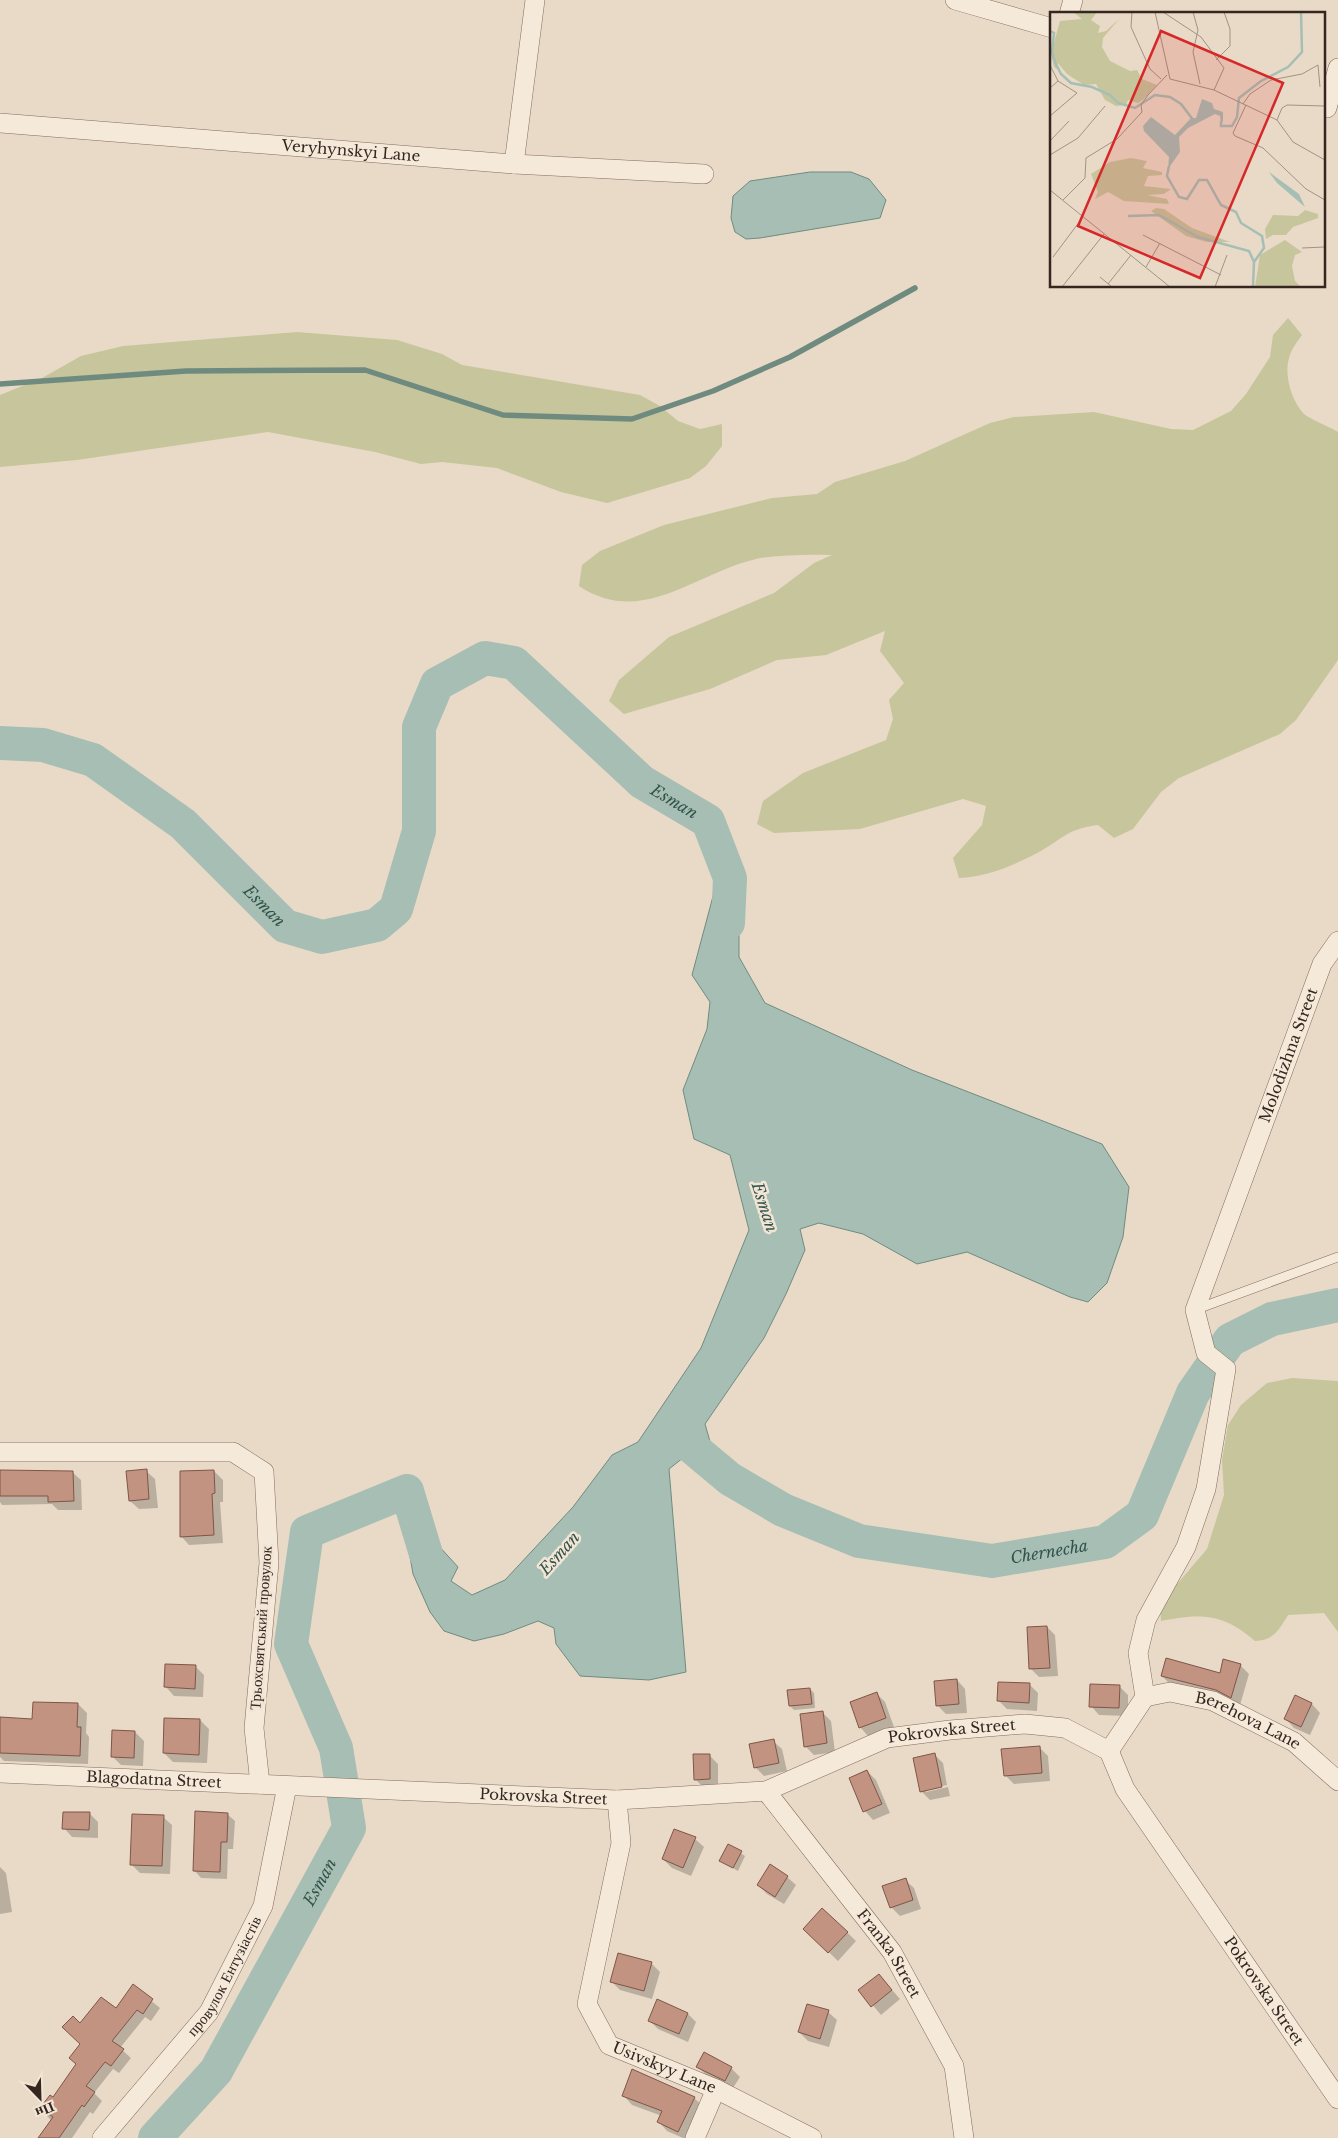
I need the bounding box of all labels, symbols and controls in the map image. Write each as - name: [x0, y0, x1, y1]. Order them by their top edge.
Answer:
- inset map: [1050, 12, 1326, 288]
- street label: Veryhynskyi Lane: [280, 135, 421, 165]
- water label: Esman: [646, 779, 701, 823]
- water label: Esman: [239, 880, 290, 931]
- street label: Molodizhna Street: [1255, 985, 1322, 1125]
- water label: Esman: [747, 1179, 782, 1234]
- water label: Esman: [534, 1527, 583, 1579]
- water label: Chernecha: [1009, 1535, 1089, 1568]
- street label: Трьохсвятський провулок: [245, 1545, 276, 1711]
- street label: Berehova Lane: [1193, 1688, 1305, 1753]
- street label: Pokrovska Street: [887, 1715, 1016, 1747]
- street label: Blagodatna Street: [86, 1767, 222, 1792]
- street label: Pokrovska Street: [479, 1784, 608, 1809]
- water label: Esman: [298, 1855, 340, 1910]
- street label: Franka Street: [853, 1905, 925, 2001]
- street label: провулок Ентузіастів: [183, 1913, 265, 2040]
- street label: Pokrovska Street: [1220, 1933, 1309, 2049]
- street label: Usivskyy Lane: [610, 2037, 719, 2097]
- north arrow: [15, 2073, 65, 2123]
- text: Пн: [33, 2098, 57, 2122]

